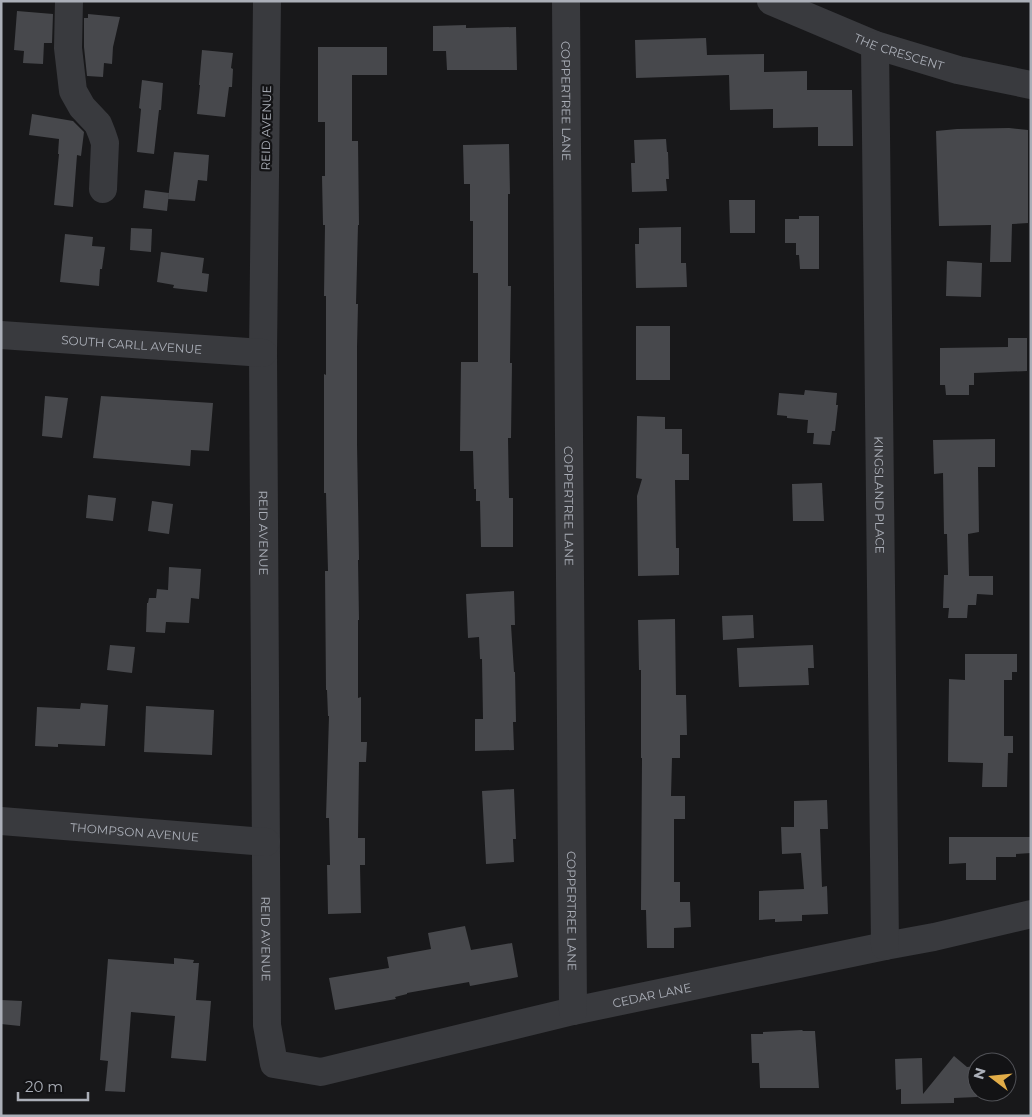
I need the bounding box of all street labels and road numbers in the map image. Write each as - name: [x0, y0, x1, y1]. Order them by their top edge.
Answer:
- street label: THE CRESCENT: [852, 30, 946, 73]
- street label: COPPERTREE LANE: [559, 41, 575, 161]
- street label: REID AVENUE: [258, 85, 274, 171]
- street label: SOUTH CARLL AVENUE: [61, 332, 203, 356]
- street label: KINGSLAND PLACE: [872, 436, 888, 554]
- street label: COPPERTREE LANE: [562, 446, 577, 566]
- street label: REID AVENUE: [256, 490, 272, 576]
- street label: THOMPSON AVENUE: [70, 819, 199, 844]
- street label: COPPERTREE LANE: [564, 851, 580, 971]
- street label: REID AVENUE: [259, 896, 274, 982]
- street label: CEDAR LANE: [611, 979, 693, 1010]

